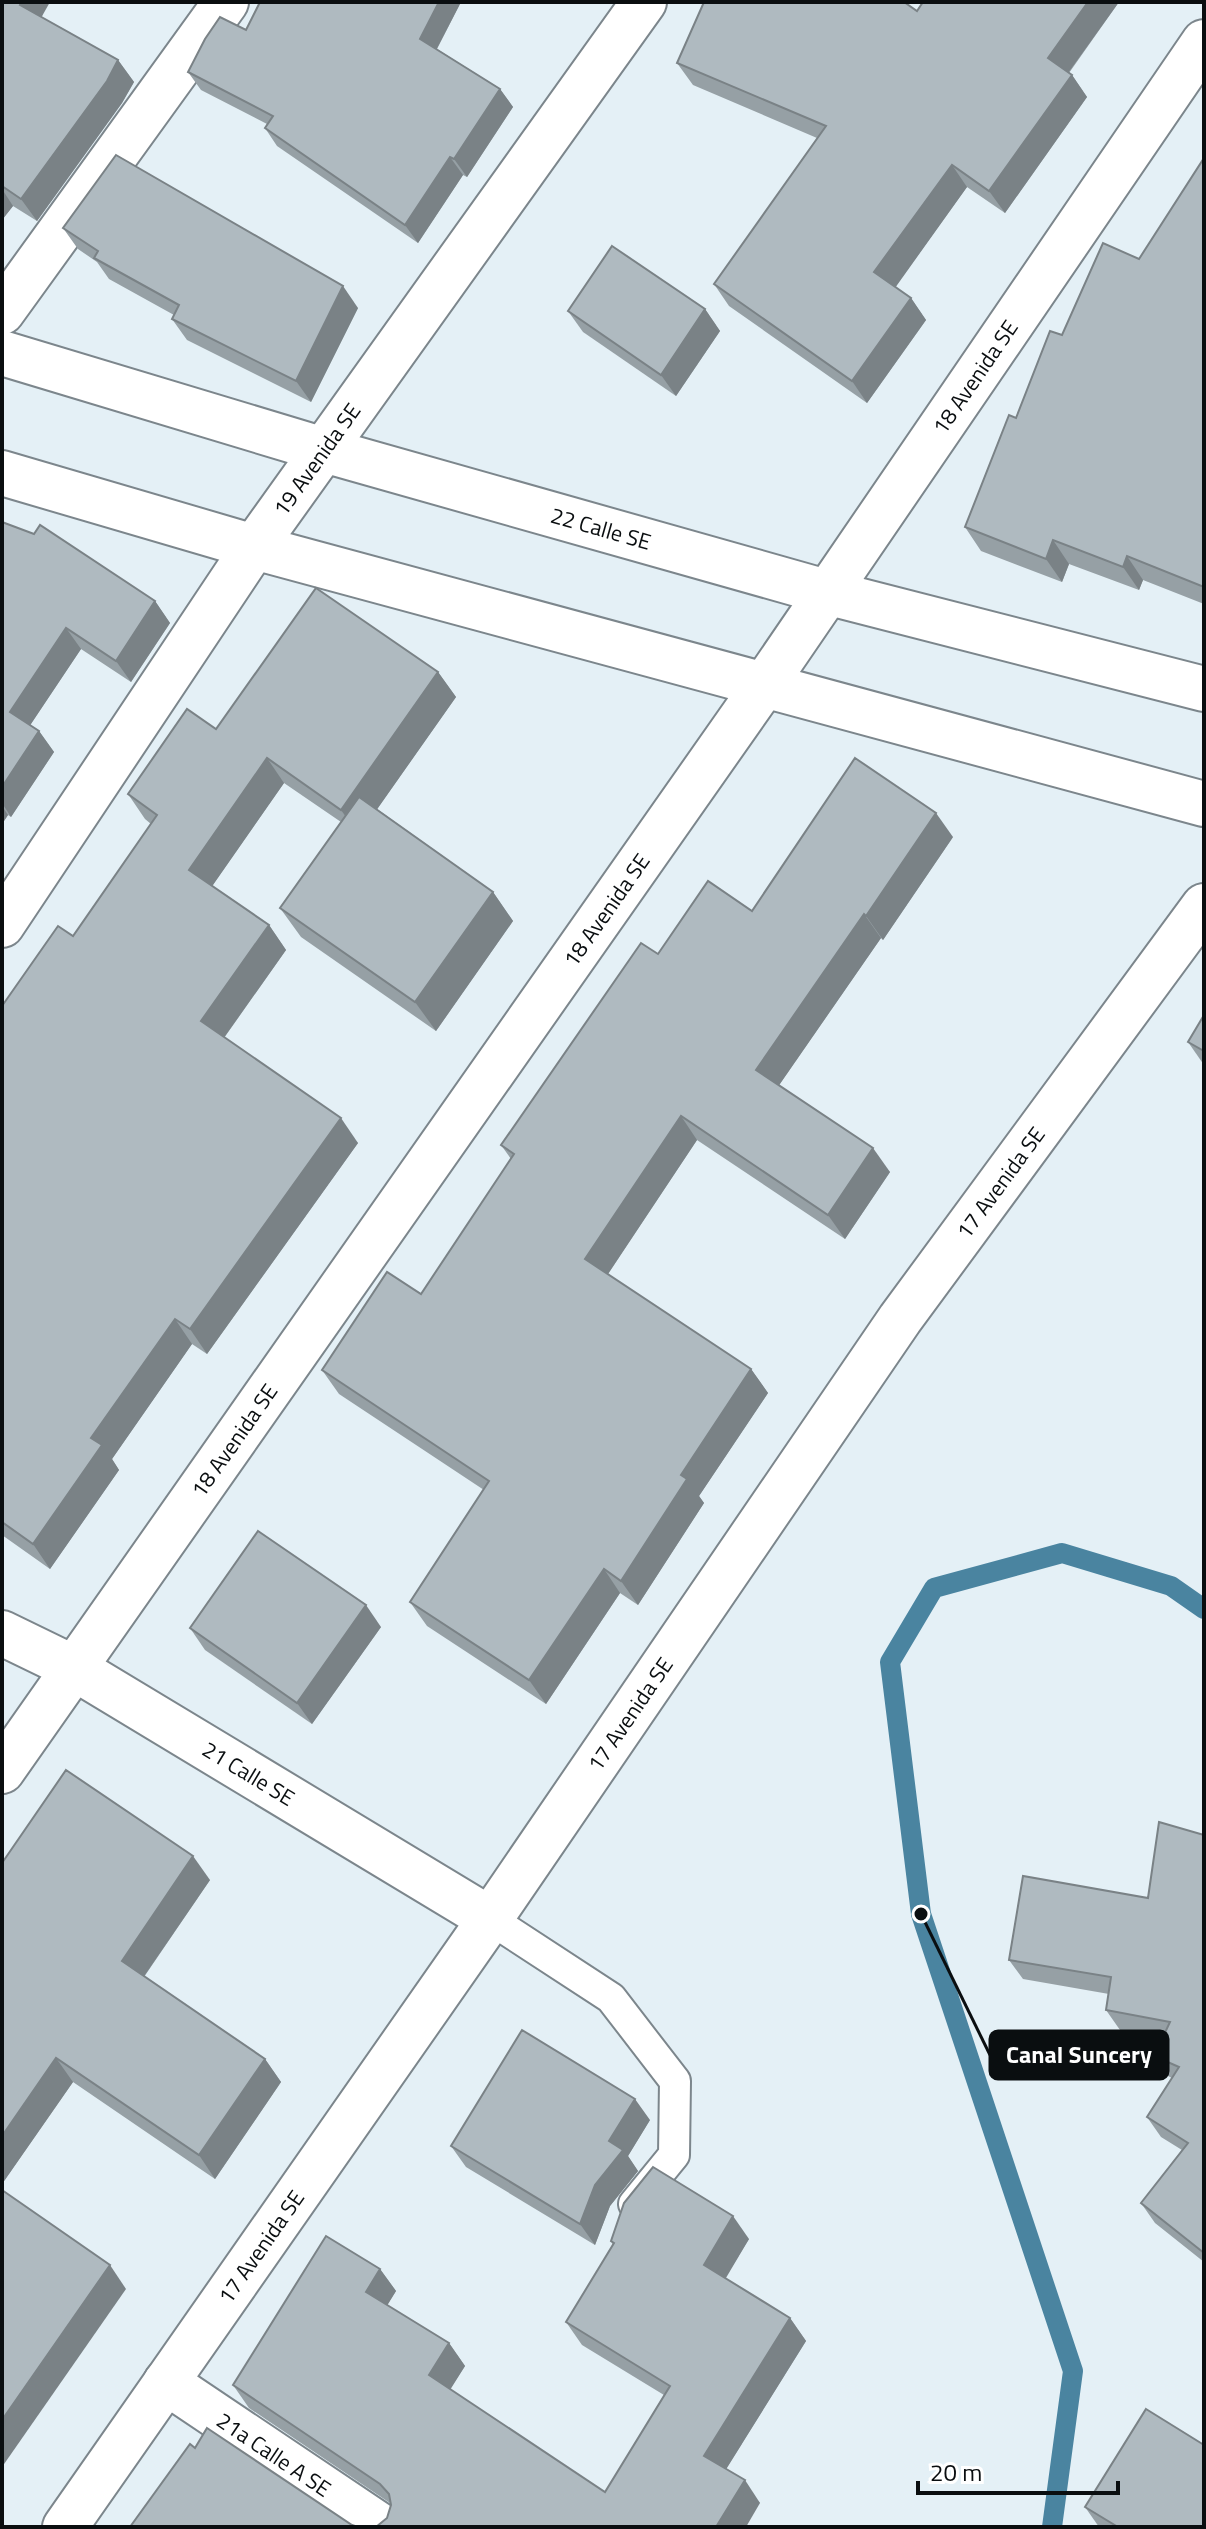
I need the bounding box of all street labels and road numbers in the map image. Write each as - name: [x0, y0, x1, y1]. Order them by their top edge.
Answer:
- street label: 18 Avenida SE: [924, 313, 1026, 441]
- street label: 19 Avenida SE: [264, 396, 369, 523]
- street label: 22 Calle SE: [547, 498, 655, 559]
- street label: 18 Avenida SE: [555, 846, 658, 974]
- street label: 17 Avenida SE: [948, 1119, 1053, 1246]
- street label: 18 Avenida SE: [182, 1377, 286, 1504]
- street label: 17 Avenida SE: [579, 1650, 681, 1778]
- street label: 21 Calle SE: [196, 1732, 301, 1814]
- street label: 17 Avenida SE: [209, 2183, 313, 2311]
- street label: 21a Calle A SE: [210, 2404, 338, 2505]

